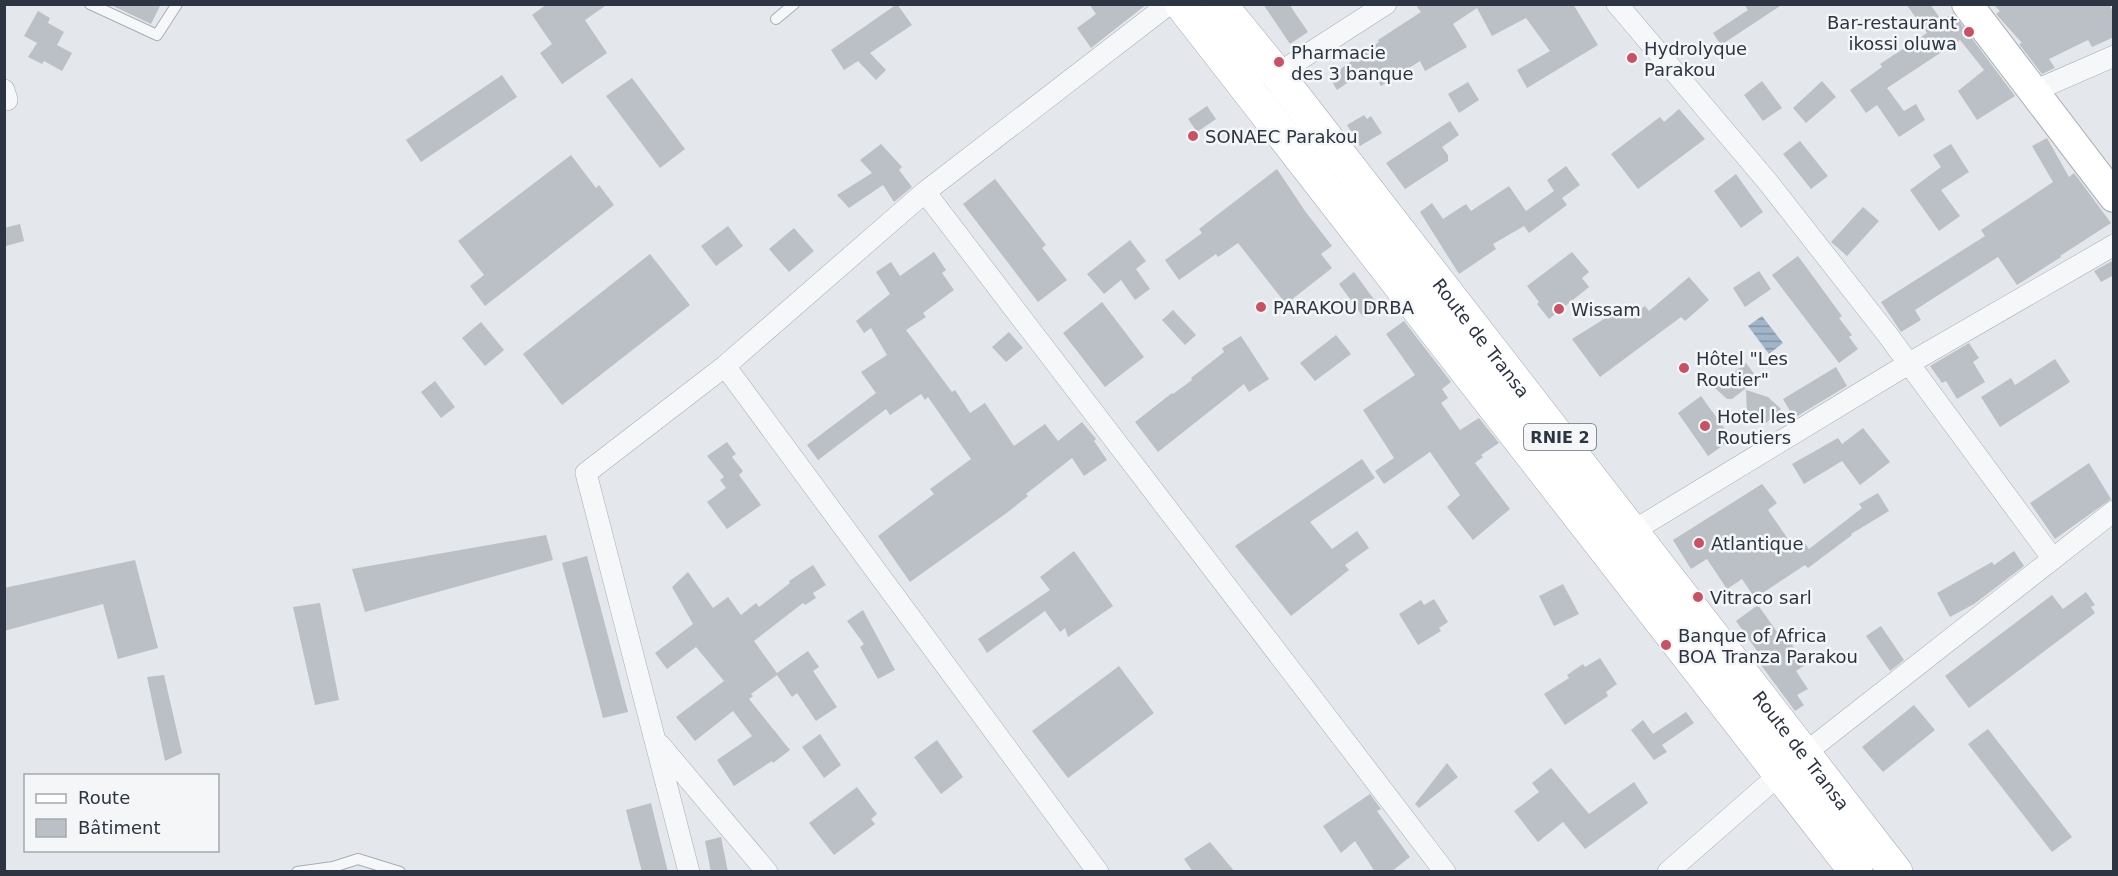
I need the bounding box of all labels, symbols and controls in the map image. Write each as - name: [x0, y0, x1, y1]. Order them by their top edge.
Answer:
- place label: Bar-restaurant ikossi oluwa: [1827, 12, 1957, 54]
- marker: Bar-restaurant ikossi oluwa: [1962, 25, 1976, 39]
- place label: Hydrolyque Parakou: [1644, 38, 1747, 80]
- place label: Pharmacie des 3 banque: [1291, 42, 1414, 84]
- marker: Hydrolyque Parakou: [1625, 51, 1639, 65]
- marker: Pharmacie des 3 banque: [1272, 55, 1286, 69]
- place label: SONAEC Parakou: [1205, 126, 1358, 147]
- marker: SONAEC Parakou: [1186, 129, 1200, 143]
- street label: Route de Transa: [1429, 274, 1534, 401]
- place label: PARAKOU DRBA: [1273, 297, 1415, 318]
- place label: Wissam: [1571, 299, 1641, 320]
- marker: PARAKOU DRBA: [1254, 300, 1268, 314]
- marker: Wissam: [1552, 302, 1566, 316]
- place label: Hôtel "Les Routier": [1696, 348, 1788, 390]
- marker: Hôtel "Les Routier": [1677, 361, 1691, 375]
- place label: Hotel les Routiers: [1717, 406, 1796, 448]
- marker: Hotel les Routiers: [1698, 419, 1712, 433]
- road number: RNIE 2: [1524, 424, 1596, 450]
- place label: Atlantique: [1711, 533, 1803, 554]
- marker: Atlantique: [1692, 536, 1706, 550]
- place label: Vitraco sarl: [1710, 587, 1812, 608]
- marker: Vitraco sarl: [1691, 590, 1705, 604]
- place label: Banque of Africa BOA Tranza Parakou: [1678, 625, 1858, 667]
- marker: Banque of Africa BOA Tranza Parakou: [1659, 638, 1673, 652]
- street label: Route de Transa: [1749, 686, 1854, 814]
- legend: [24, 774, 219, 852]
- text: Route: [78, 787, 130, 808]
- text: Bâtiment: [78, 817, 161, 838]

